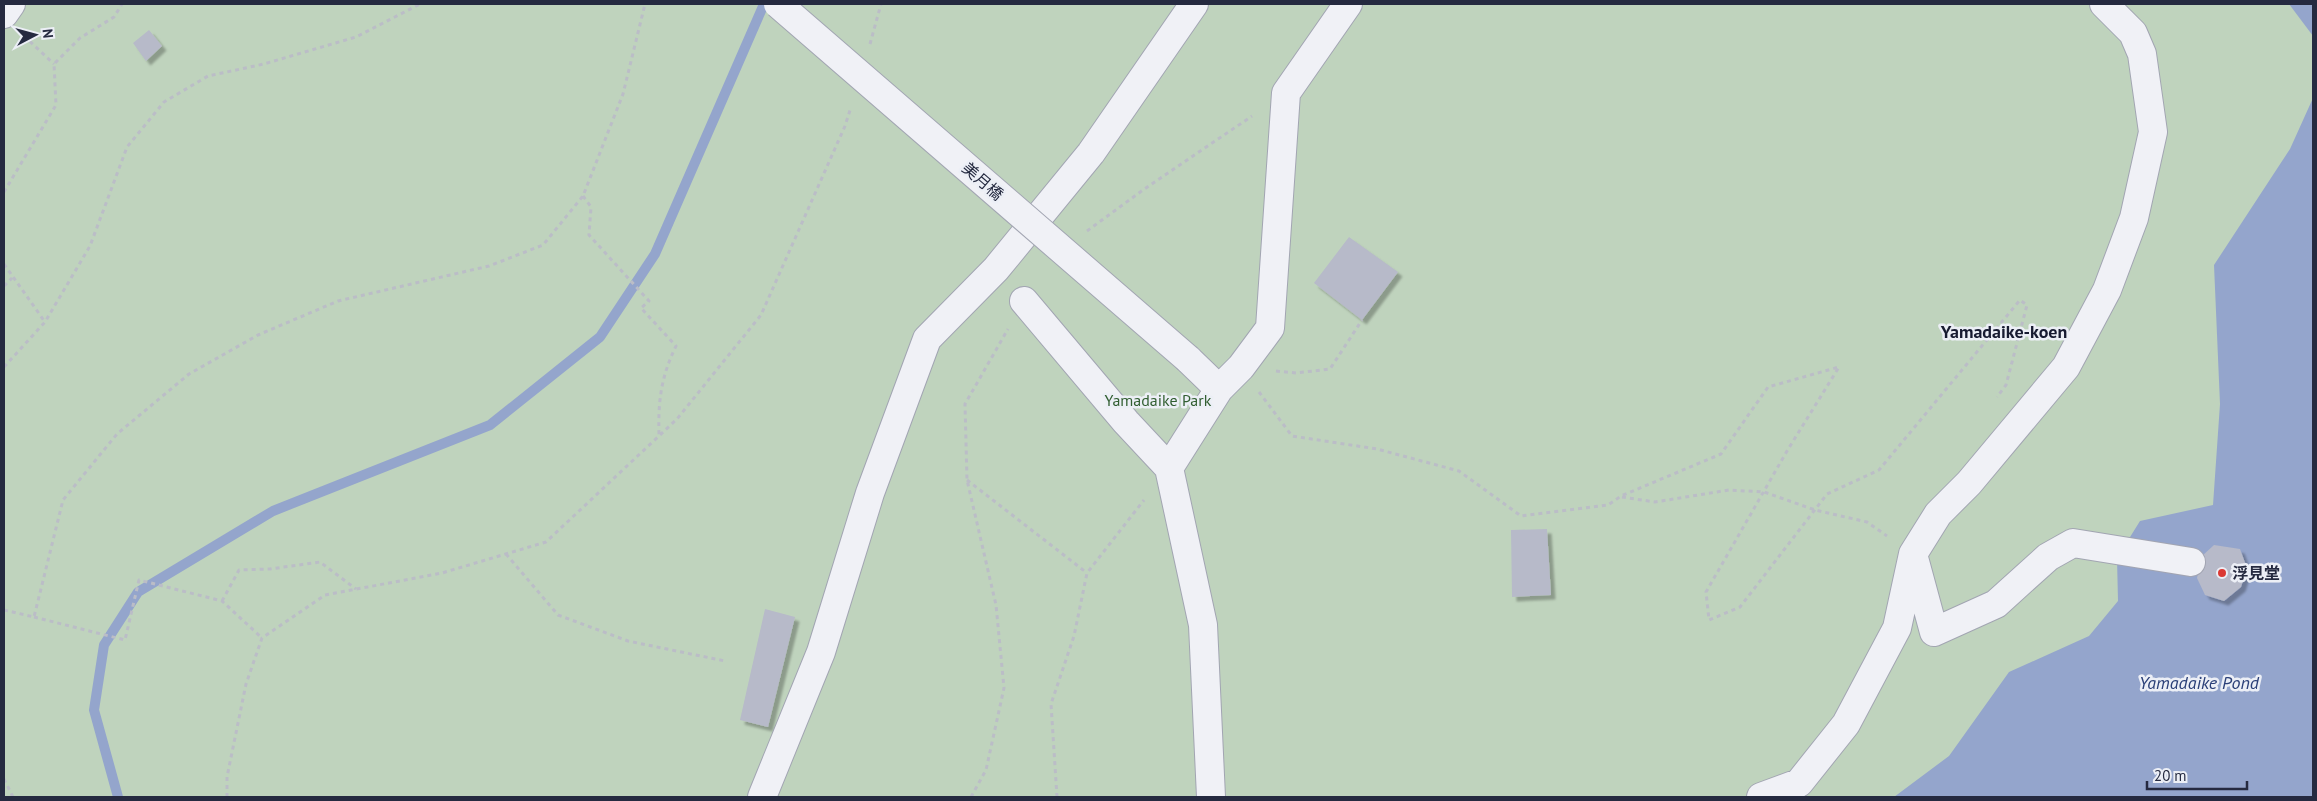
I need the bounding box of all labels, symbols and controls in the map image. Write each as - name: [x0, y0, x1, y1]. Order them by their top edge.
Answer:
- north arrow: [10, 10, 60, 60]
- text: N: [38, 28, 57, 39]
- street label: 美月橋: [958, 158, 1008, 204]
- district label: Yamadaike-koen: [1940, 320, 2067, 343]
- park label: Yamadaike Park: [1105, 390, 1212, 410]
- place label: 浮見堂: [2232, 563, 2280, 583]
- marker: 浮見堂: [2216, 567, 2228, 579]
- water label: Yamadaike Pond: [2139, 671, 2260, 694]
- scale bar: [2147, 758, 2247, 790]
- text: 20 m: [2154, 766, 2187, 785]

